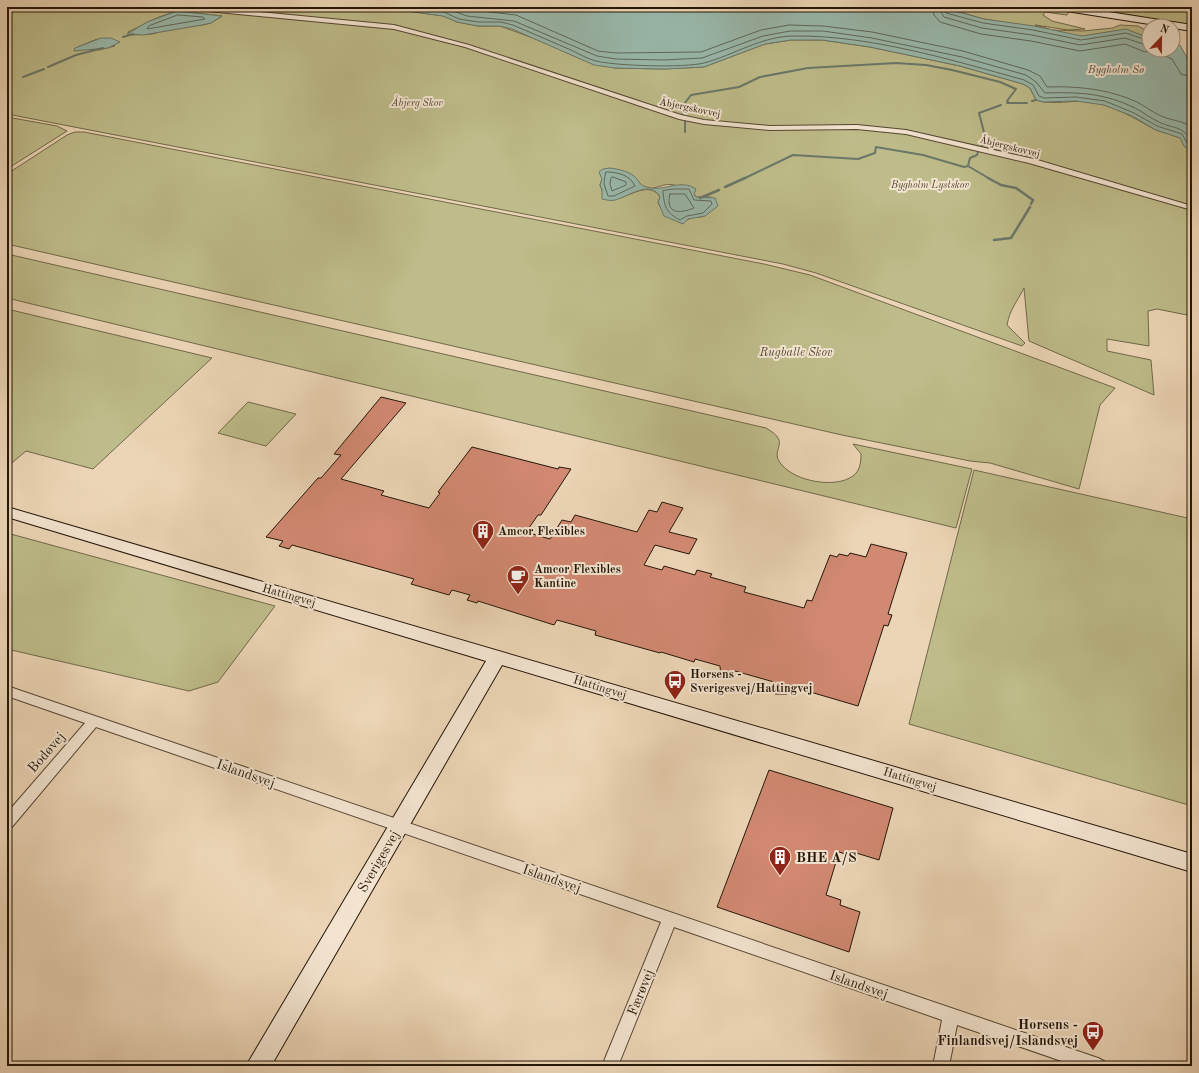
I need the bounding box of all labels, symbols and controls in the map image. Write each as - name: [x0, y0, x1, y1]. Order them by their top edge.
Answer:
- north arrow: [1141, 18, 1181, 58]
- text: N: [1158, 23, 1171, 37]
- water label: Bygholm Sø: [1087, 65, 1145, 76]
- park label: Åbjerg Skov: [390, 95, 443, 109]
- street label: Åbjergskovvej: [658, 95, 722, 119]
- street label: Åbjergskovvej: [978, 133, 1042, 159]
- park label: Bygholm Lystskov: [890, 180, 969, 191]
- park label: Rugballe Skov: [758, 347, 833, 359]
- building icon: Amcor Flexibles: [470, 518, 496, 551]
- place label: Amcor Flexibles: [498, 526, 585, 538]
- cafe icon: Amcor Flexibles Kantine: [505, 563, 531, 596]
- place label: Amcor Flexibles Kantine: [534, 564, 621, 590]
- street label: Hattingvej: [261, 583, 317, 609]
- bus stop icon: Horsens - Sverigesvej/Hattingvej: [662, 668, 688, 701]
- place label: Horsens - Sverigesvej/Hattingvej: [690, 669, 813, 695]
- street label: Hattingvej: [572, 674, 628, 702]
- street label: Bodøvej: [26, 730, 68, 776]
- street label: Islandsvej: [215, 757, 277, 790]
- street label: Hattingvej: [882, 766, 938, 794]
- street label: Sverigesvej: [356, 828, 402, 895]
- building icon: BHE A/S: [767, 844, 793, 877]
- place label: BHE A/S: [796, 851, 857, 866]
- street label: Islandsvej: [521, 862, 583, 895]
- street label: Færøvej: [625, 967, 657, 1018]
- street label: Islandsvej: [828, 968, 890, 1001]
- place label: Horsens - Finlandsvej/Islandsvej: [937, 1018, 1078, 1049]
- bus stop icon: Horsens - Finlandsvej/Islandsvej: [1080, 1019, 1106, 1052]

